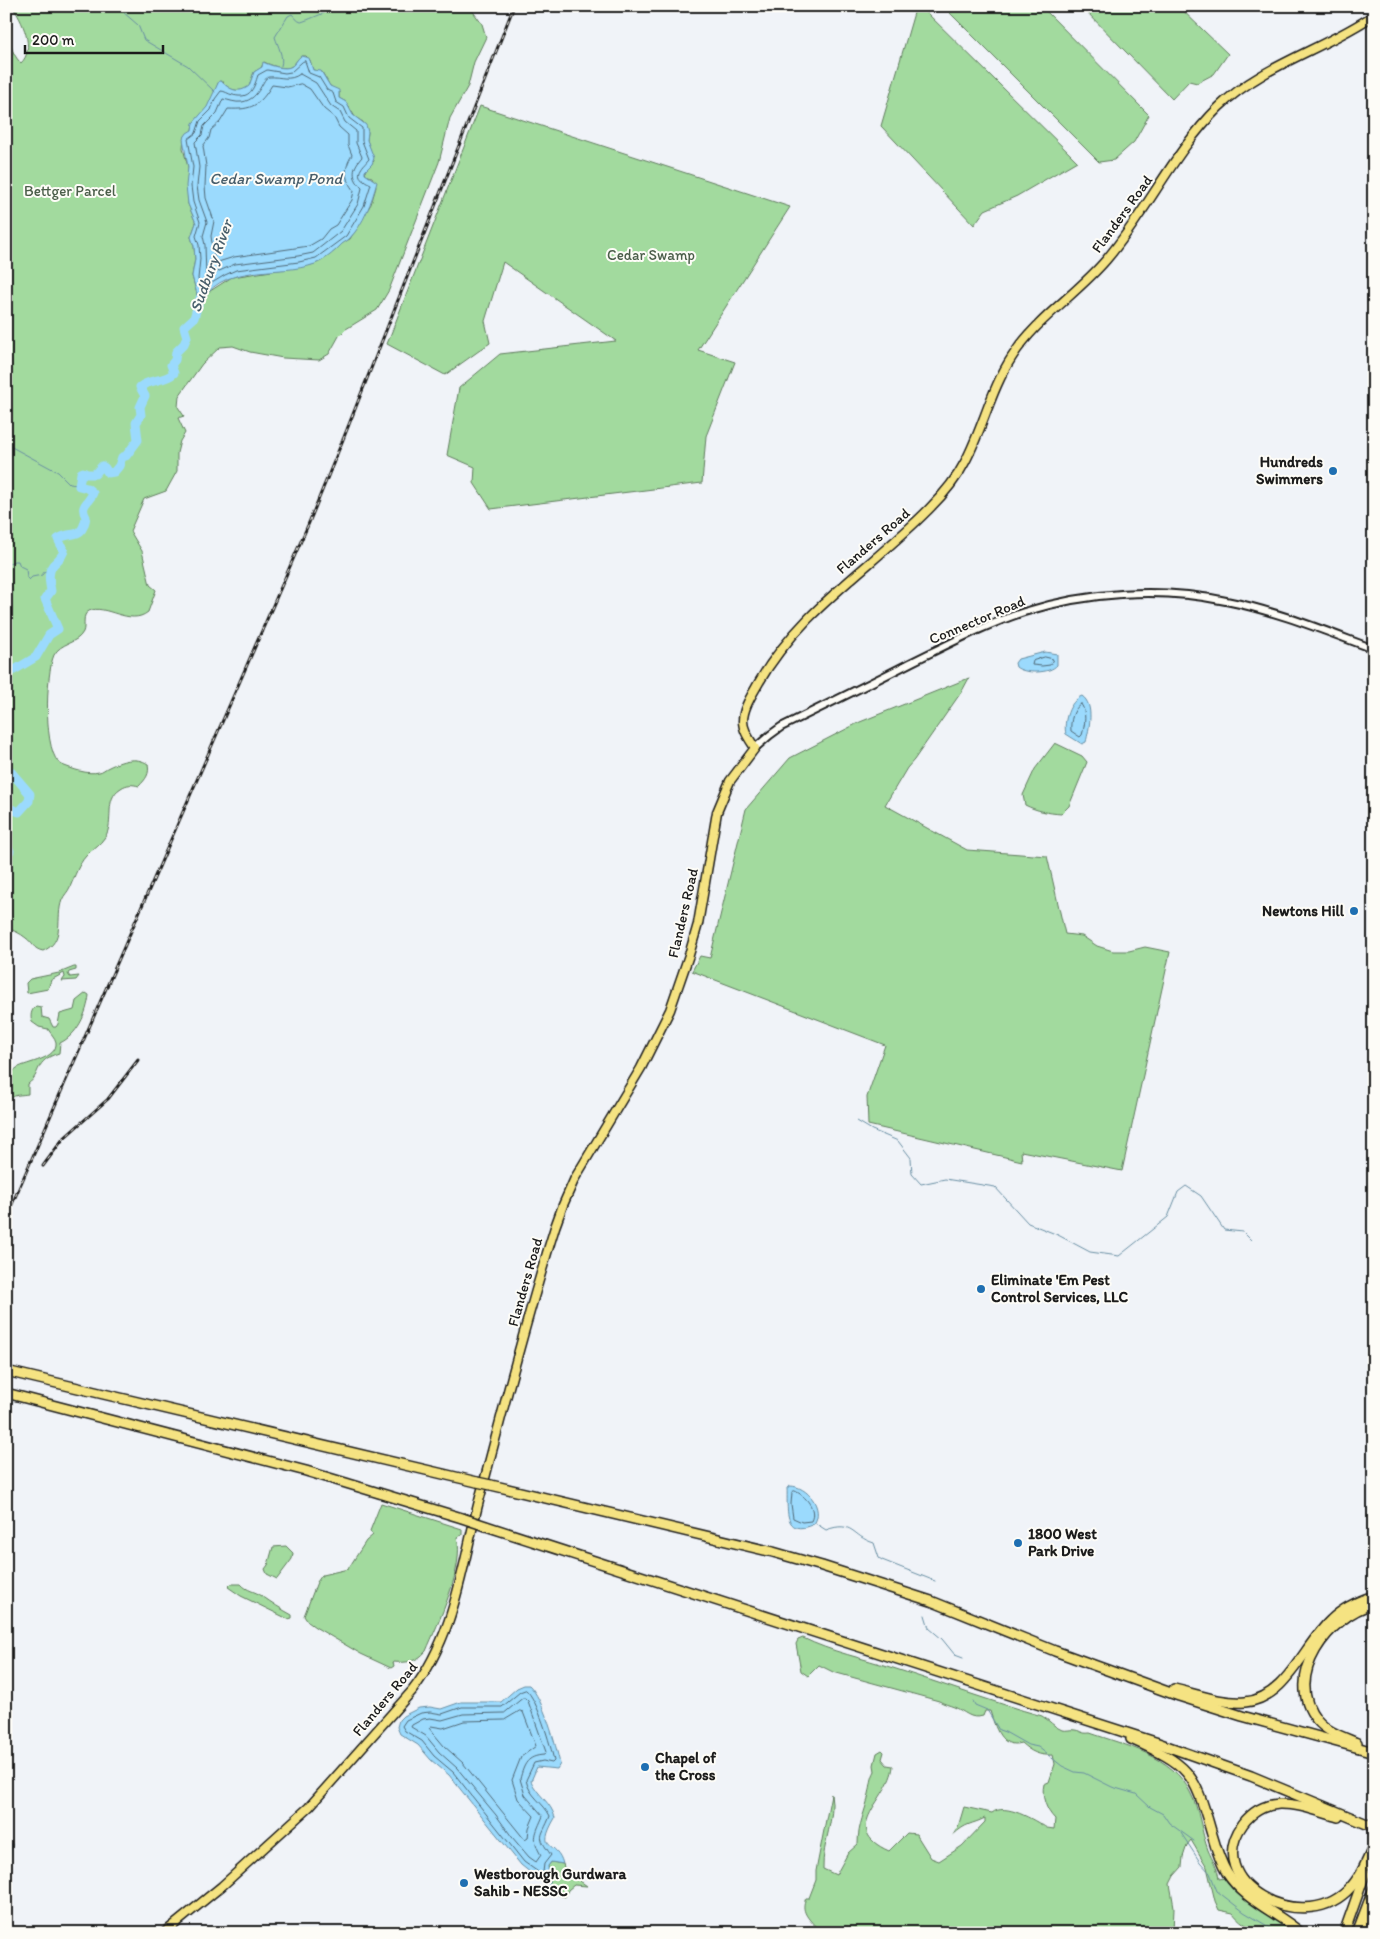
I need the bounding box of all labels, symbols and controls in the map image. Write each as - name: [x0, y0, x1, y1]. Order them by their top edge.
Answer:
- scale bar: [25, 22, 162, 54]
- text: 200 m: [32, 31, 75, 49]
- water label: Cedar Swamp Pond: [210, 169, 344, 188]
- street label: Flanders Road: [1088, 172, 1156, 256]
- park label: Bettger Parcel: [24, 182, 117, 200]
- water label: Sudbury River: [186, 216, 237, 315]
- park label: Cedar Swamp: [607, 246, 695, 264]
- place label: Hundreds Swimmers: [1256, 453, 1323, 488]
- marker: Hundreds Swimmers: [1327, 465, 1339, 477]
- street label: Flanders Road: [832, 504, 914, 578]
- street label: Connector Road: [926, 592, 1028, 648]
- street label: Flanders Road: [664, 866, 702, 960]
- place label: Newtons Hill: [1262, 902, 1345, 920]
- marker: Newtons Hill: [1348, 905, 1360, 917]
- street label: Flanders Road: [504, 1235, 546, 1329]
- place label: Eliminate 'Em Pest Control Services, LLC: [991, 1271, 1129, 1306]
- marker: Eliminate 'Em Pest Control Services, LLC: [975, 1283, 987, 1295]
- place label: 1800 West Park Drive: [1028, 1525, 1097, 1560]
- marker: 1800 West Park Drive: [1012, 1537, 1024, 1549]
- street label: Flanders Road: [349, 1658, 421, 1740]
- place label: Chapel of the Cross: [655, 1749, 716, 1784]
- marker: Chapel of the Cross: [639, 1761, 651, 1773]
- place label: Westborough Gurdwara Sahib - NESSC: [474, 1865, 627, 1900]
- marker: Westborough Gurdwara Sahib - NESSC: [458, 1877, 470, 1889]

